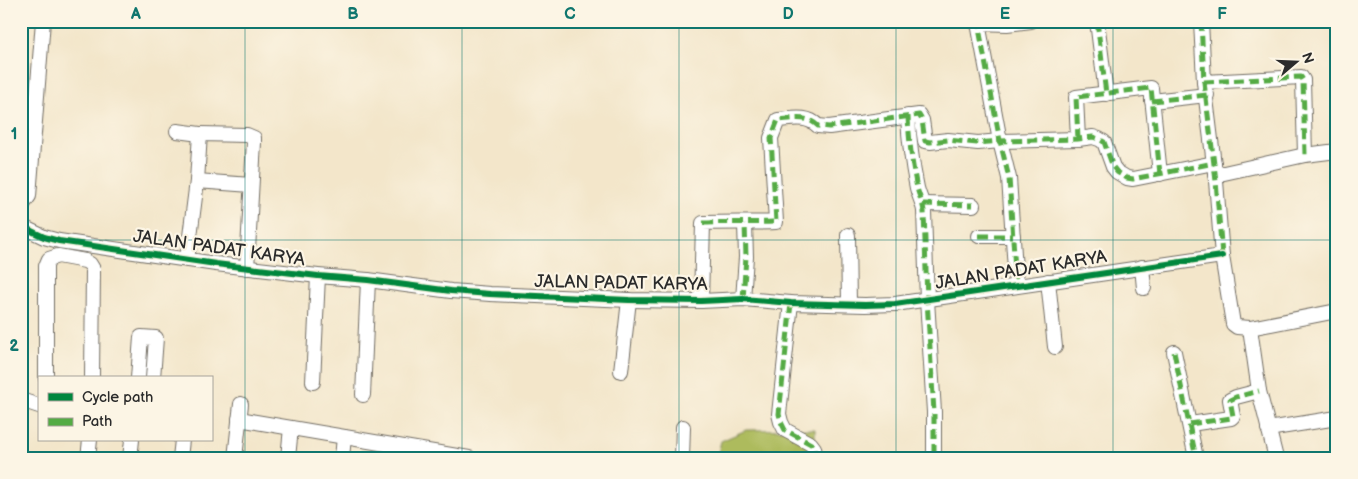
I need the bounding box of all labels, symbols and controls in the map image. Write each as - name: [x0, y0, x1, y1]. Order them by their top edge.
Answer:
- text: A: [130, 5, 141, 24]
- text: B: [347, 5, 359, 24]
- text: C: [564, 5, 576, 24]
- text: D: [782, 5, 794, 24]
- text: E: [1000, 5, 1010, 24]
- text: F: [1217, 5, 1227, 24]
- north arrow: [1270, 38, 1320, 88]
- text: N: [1298, 50, 1318, 66]
- text: 1: [11, 125, 17, 144]
- street label: JALAN PADAT KARYA: [132, 226, 306, 270]
- street label: JALAN PADAT KARYA: [934, 246, 1108, 294]
- street label: JALAN PADAT KARYA: [534, 271, 708, 295]
- text: 2: [9, 337, 19, 356]
- legend: [38, 376, 212, 442]
- text: Cycle path: [82, 388, 153, 407]
- text: Path: [82, 412, 112, 431]

